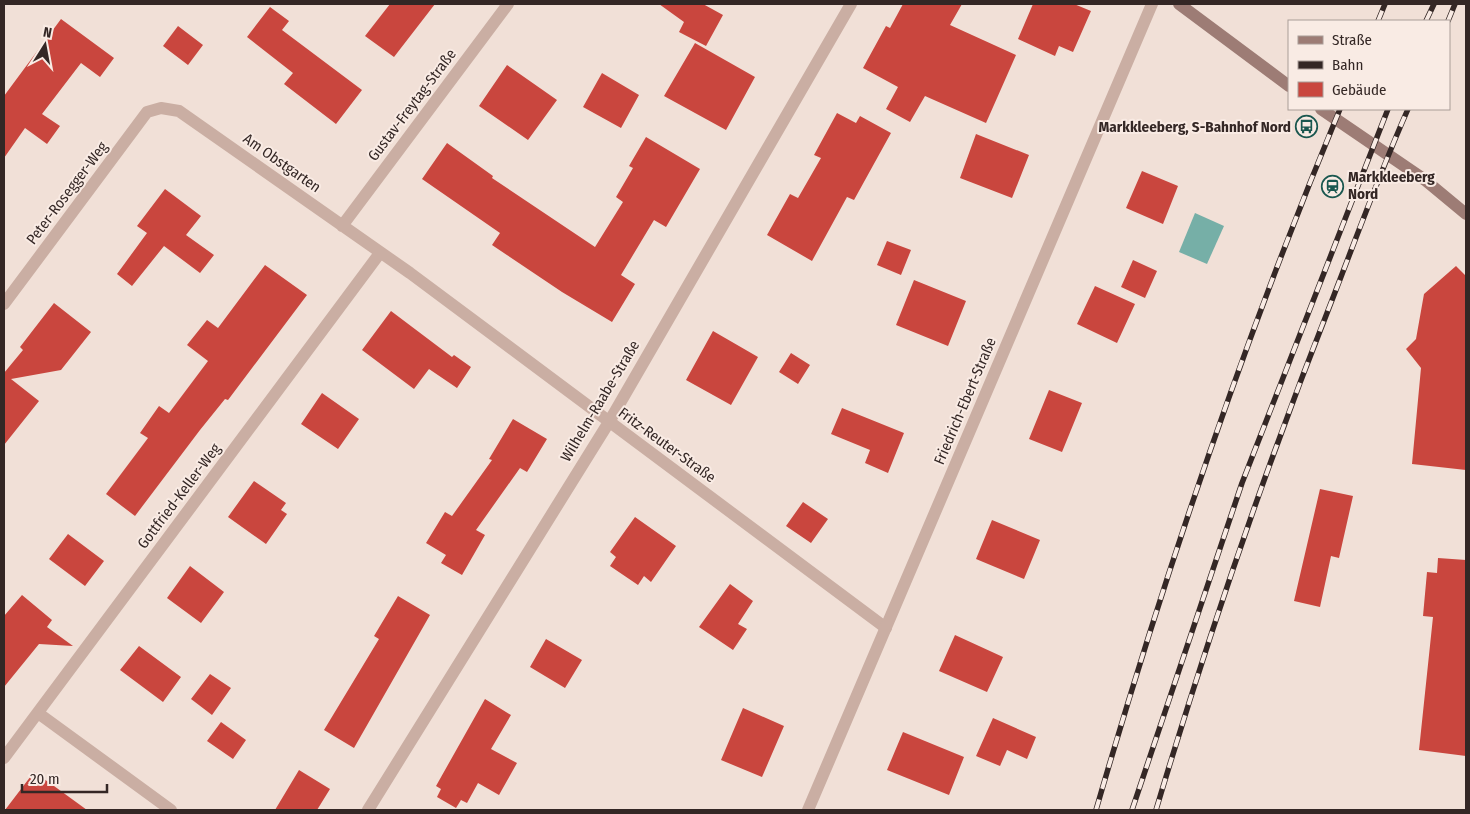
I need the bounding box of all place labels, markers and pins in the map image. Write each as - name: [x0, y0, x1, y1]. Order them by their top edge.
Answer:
- bus stop icon: Markkleeberg, S-Bahnhof Nord: [1295, 115, 1319, 139]
- place label: Markkleeberg, S-Bahnhof Nord: [1099, 118, 1291, 136]
- place label: Markkleeberg Nord: [1348, 168, 1435, 203]
- station icon: Markkleeberg Nord: [1320, 174, 1344, 198]

